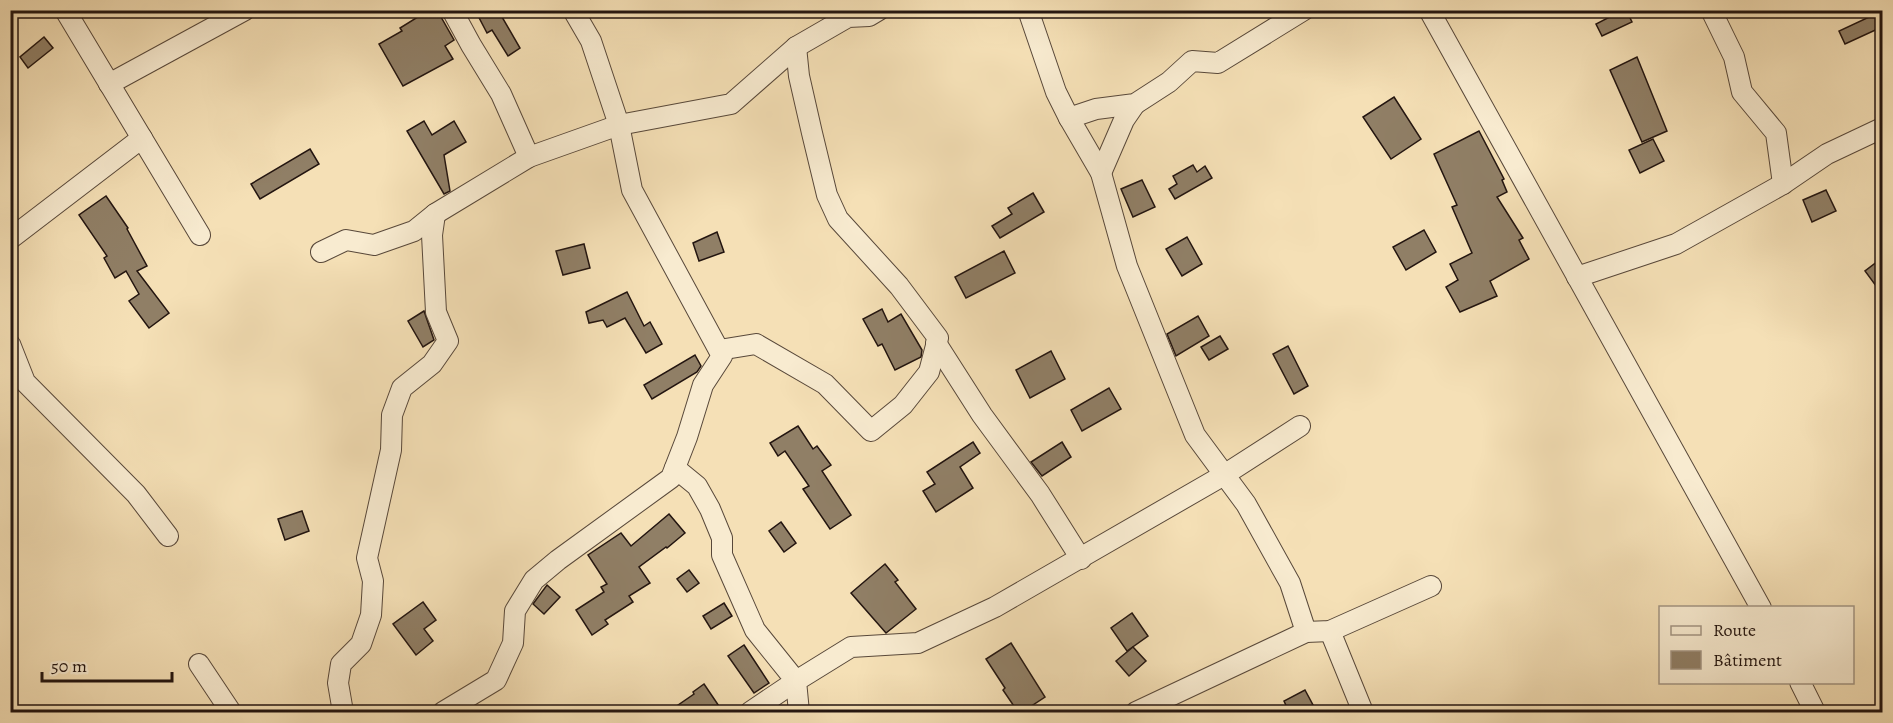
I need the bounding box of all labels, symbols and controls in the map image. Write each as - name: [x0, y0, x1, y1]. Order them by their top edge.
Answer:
- legend: [1659, 606, 1854, 684]
- text: Route: [1713, 618, 1756, 642]
- scale bar: [42, 645, 172, 683]
- text: Bâtiment: [1713, 648, 1782, 672]
- text: 50 m: [51, 654, 87, 678]

